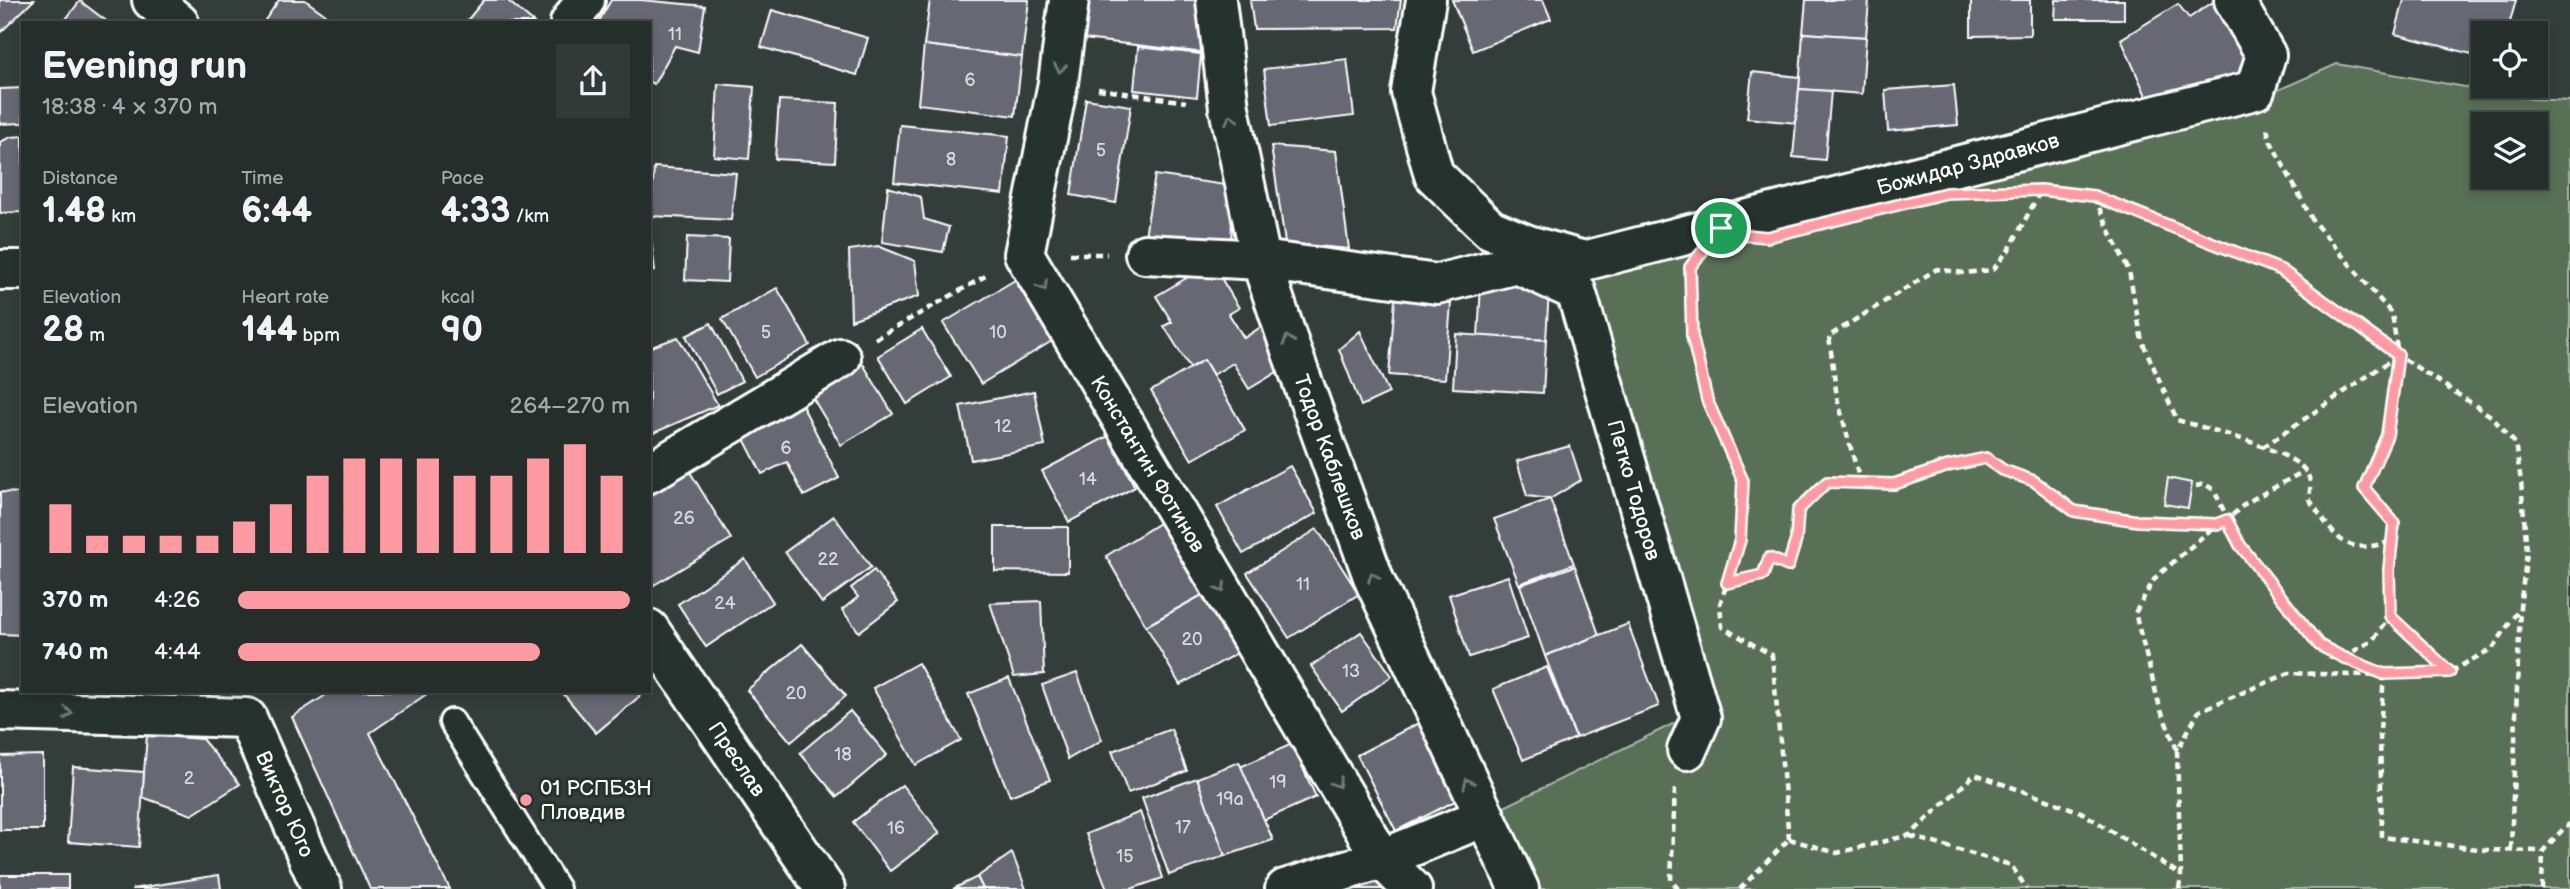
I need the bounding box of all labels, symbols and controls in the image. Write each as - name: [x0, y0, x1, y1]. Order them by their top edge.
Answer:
- map controls: [2471, 21, 2548, 189]
- button: locate: [2471, 21, 2548, 98]
- house number: 11: [668, 24, 682, 45]
- text: Evening run: [42, 44, 247, 89]
- button: share: [556, 44, 630, 118]
- one-way arrow: [1053, 62, 1068, 73]
- house number: 6: [965, 70, 976, 91]
- text: 18:38 · 4 × 370 m: [42, 93, 217, 121]
- button: layers: [2471, 112, 2548, 189]
- one-way arrow: [1225, 113, 1240, 125]
- street label: Божидар Здравков: [1874, 128, 2062, 201]
- house number: 5: [1096, 140, 1106, 161]
- house number: 8: [946, 149, 956, 170]
- text: Distance: [42, 167, 118, 190]
- text: Time: [241, 167, 283, 190]
- text: Pace: [441, 167, 484, 190]
- text: 1.48: [42, 190, 106, 233]
- text: 6:44: [241, 190, 312, 233]
- text: 4:33: [441, 190, 511, 233]
- pin: [1691, 198, 1751, 258]
- text: km: [106, 205, 136, 228]
- text: /km: [511, 205, 549, 228]
- icon: arrive: [1702, 209, 1740, 247]
- one-way arrow: [1035, 279, 1048, 292]
- text: Elevation: [42, 286, 121, 309]
- text: Heart rate: [241, 286, 329, 309]
- text: kcal: [441, 286, 475, 309]
- text: 28: [42, 309, 84, 352]
- text: 144: [241, 309, 297, 352]
- text: 90: [441, 309, 483, 352]
- house number: 5: [761, 322, 771, 343]
- house number: 10: [989, 322, 1007, 343]
- text: m: [84, 324, 105, 347]
- text: bpm: [297, 324, 340, 347]
- one-way arrow: [1281, 334, 1296, 346]
- street label: Константин Фотинов: [1085, 371, 1210, 557]
- street label: Тодор Каблешков: [1288, 371, 1371, 543]
- text: Elevation: [42, 392, 138, 420]
- text: 264–270 m: [510, 392, 630, 420]
- house number: 12: [994, 416, 1012, 437]
- street label: Петко Тодоров: [1602, 417, 1665, 563]
- house number: 6: [781, 438, 792, 459]
- house number: 14: [1079, 469, 1097, 490]
- house number: 26: [673, 508, 695, 529]
- house number: 22: [817, 549, 839, 570]
- one-way arrow: [1367, 571, 1381, 583]
- house number: 11: [1296, 574, 1310, 595]
- one-way arrow: [1213, 580, 1226, 593]
- text: 370 m: [42, 586, 108, 614]
- text: 4:26: [154, 586, 200, 614]
- house number: 24: [714, 593, 736, 614]
- house number: 20: [1181, 629, 1203, 650]
- text: 740 m: [42, 638, 108, 666]
- text: 4:44: [154, 638, 201, 666]
- house number: 13: [1342, 661, 1360, 682]
- house number: 20: [785, 683, 807, 704]
- one-way arrow: [63, 705, 74, 720]
- street label: Преслав: [702, 717, 771, 801]
- house number: 18: [834, 744, 852, 765]
- street label: Виктор Юго: [250, 747, 319, 861]
- house number: 2: [184, 768, 195, 789]
- house number: 19: [1269, 772, 1287, 793]
- place label: 01 РСПБЗН Пловдив: [540, 776, 652, 825]
- one-way arrow: [1329, 776, 1342, 789]
- one-way arrow: [1463, 778, 1477, 790]
- house number: 19a: [1216, 789, 1244, 810]
- marker: 01 РСПБЗН Пловдив: [518, 792, 534, 808]
- house number: 17: [1175, 817, 1191, 838]
- house number: 16: [887, 818, 905, 839]
- house number: 15: [1116, 846, 1134, 867]

